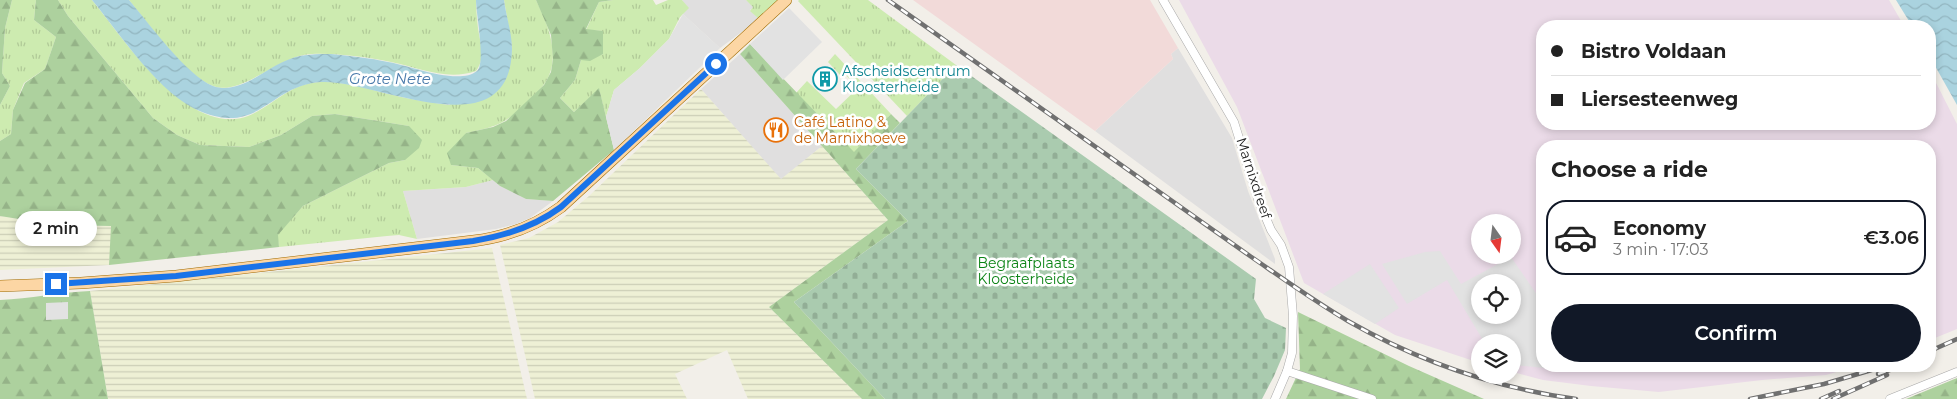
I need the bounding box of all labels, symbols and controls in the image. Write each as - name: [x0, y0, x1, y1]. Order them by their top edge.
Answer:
- text: Bistro Voldaan: [1581, 40, 1726, 63]
- route start: [705, 53, 727, 75]
- place label: Afscheidscentrum Kloosterheide: [842, 62, 971, 96]
- building icon: Afscheidscentrum Kloosterheide: [812, 66, 838, 92]
- water label: Grote Nete: [349, 69, 431, 88]
- text: Liersesteenweg: [1581, 88, 1738, 111]
- place label: Café Latino & de Marnixhoeve: [794, 113, 906, 147]
- restaurant icon: Café Latino & de Marnixhoeve: [763, 117, 789, 143]
- street label: Marnixdreef: [1232, 135, 1276, 222]
- text: Choose a ride: [1551, 156, 1708, 183]
- callout: 2 min: [15, 212, 97, 246]
- north arrow: [1471, 214, 1521, 264]
- map controls: [1471, 214, 1521, 384]
- icon: car: [1553, 215, 1598, 260]
- text: Economy: [1613, 217, 1706, 240]
- text: 2 min: [33, 219, 79, 238]
- text: €3.06: [1864, 226, 1919, 249]
- text: 3 min · 17:03: [1613, 240, 1708, 259]
- park label: Begraafplaats Kloosterheide: [977, 254, 1075, 288]
- route end: [45, 273, 67, 295]
- button: locate: [1471, 274, 1521, 324]
- button: Confirm: [1551, 304, 1921, 362]
- button: layers: [1471, 334, 1521, 384]

